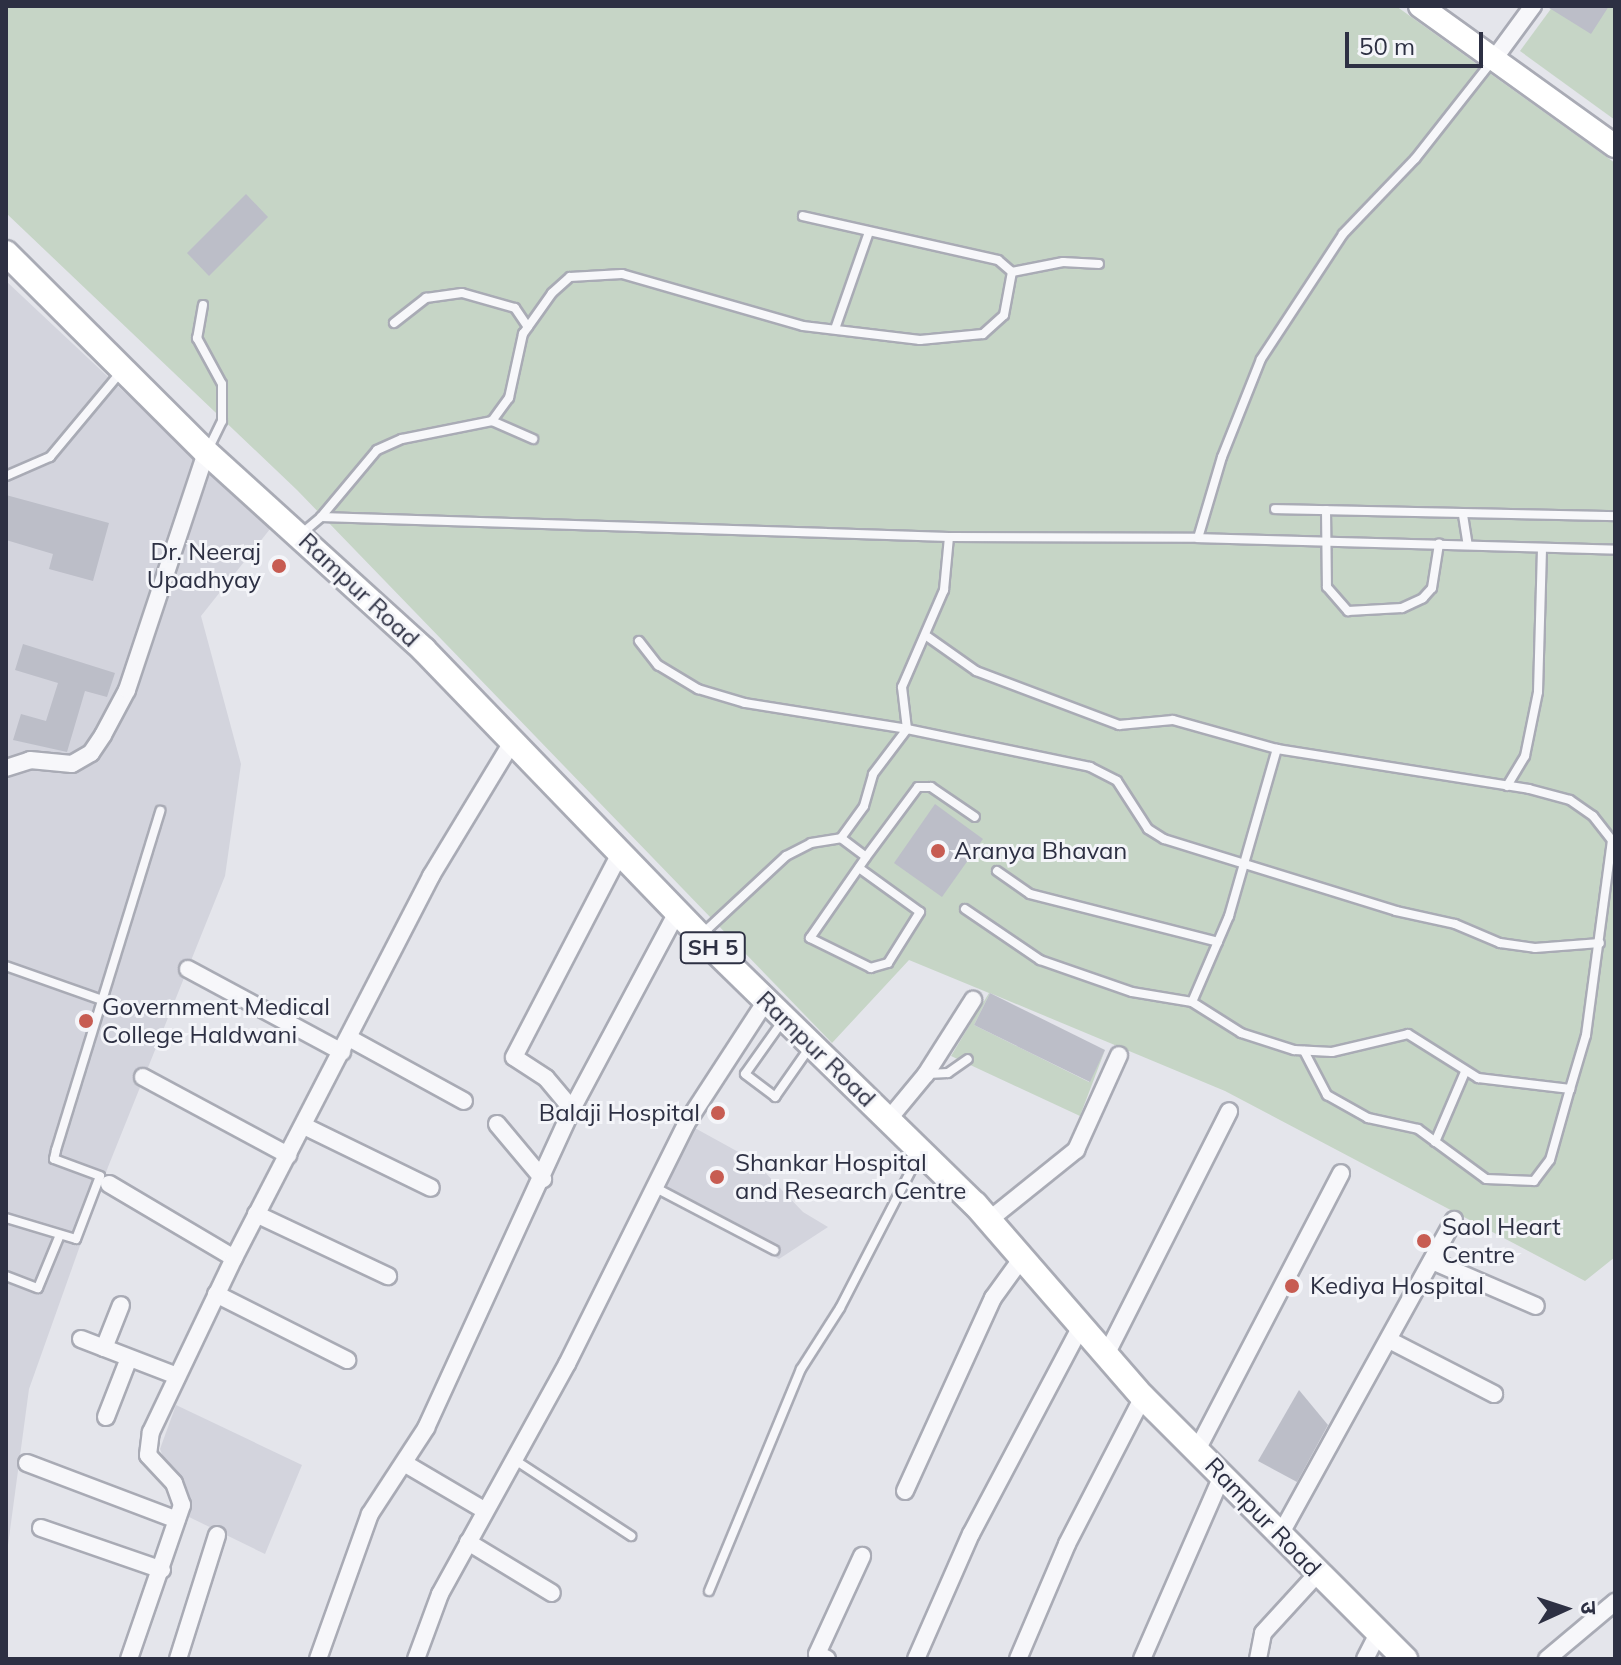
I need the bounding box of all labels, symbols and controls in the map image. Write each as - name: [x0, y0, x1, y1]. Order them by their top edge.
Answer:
- scale bar: [1349, 16, 1487, 66]
- text: 50 m: [1359, 31, 1415, 61]
- street label: Rampur Road: [293, 527, 425, 653]
- place label: Dr. Neeraj Upadhyay: [147, 538, 261, 594]
- marker: Dr. Neeraj Upadhyay: [268, 555, 290, 577]
- place label: Aranya Bhavan: [954, 837, 1127, 865]
- marker: Aranya Bhavan: [929, 842, 947, 860]
- road number: SH 5: [679, 930, 747, 966]
- street label: Rampur Road: [751, 985, 881, 1113]
- place label: Government Medical College Haldwani: [102, 993, 330, 1049]
- marker: Government Medical College Haldwani: [77, 1012, 95, 1030]
- place label: Balaji Hospital: [539, 1099, 700, 1127]
- marker: Balaji Hospital: [707, 1102, 729, 1124]
- place label: Shankar Hospital and Research Centre: [735, 1149, 966, 1205]
- marker: Shankar Hospital and Research Centre: [706, 1166, 728, 1188]
- place label: Saol Heart Centre: [1442, 1213, 1561, 1269]
- marker: Saol Heart Centre: [1413, 1230, 1435, 1252]
- place label: Kediya Hospital: [1310, 1272, 1484, 1300]
- marker: Kediya Hospital: [1281, 1275, 1303, 1297]
- street label: Rampur Road: [1199, 1452, 1327, 1582]
- north arrow: [1525, 1569, 1605, 1649]
- text: उ: [1575, 1601, 1603, 1615]

